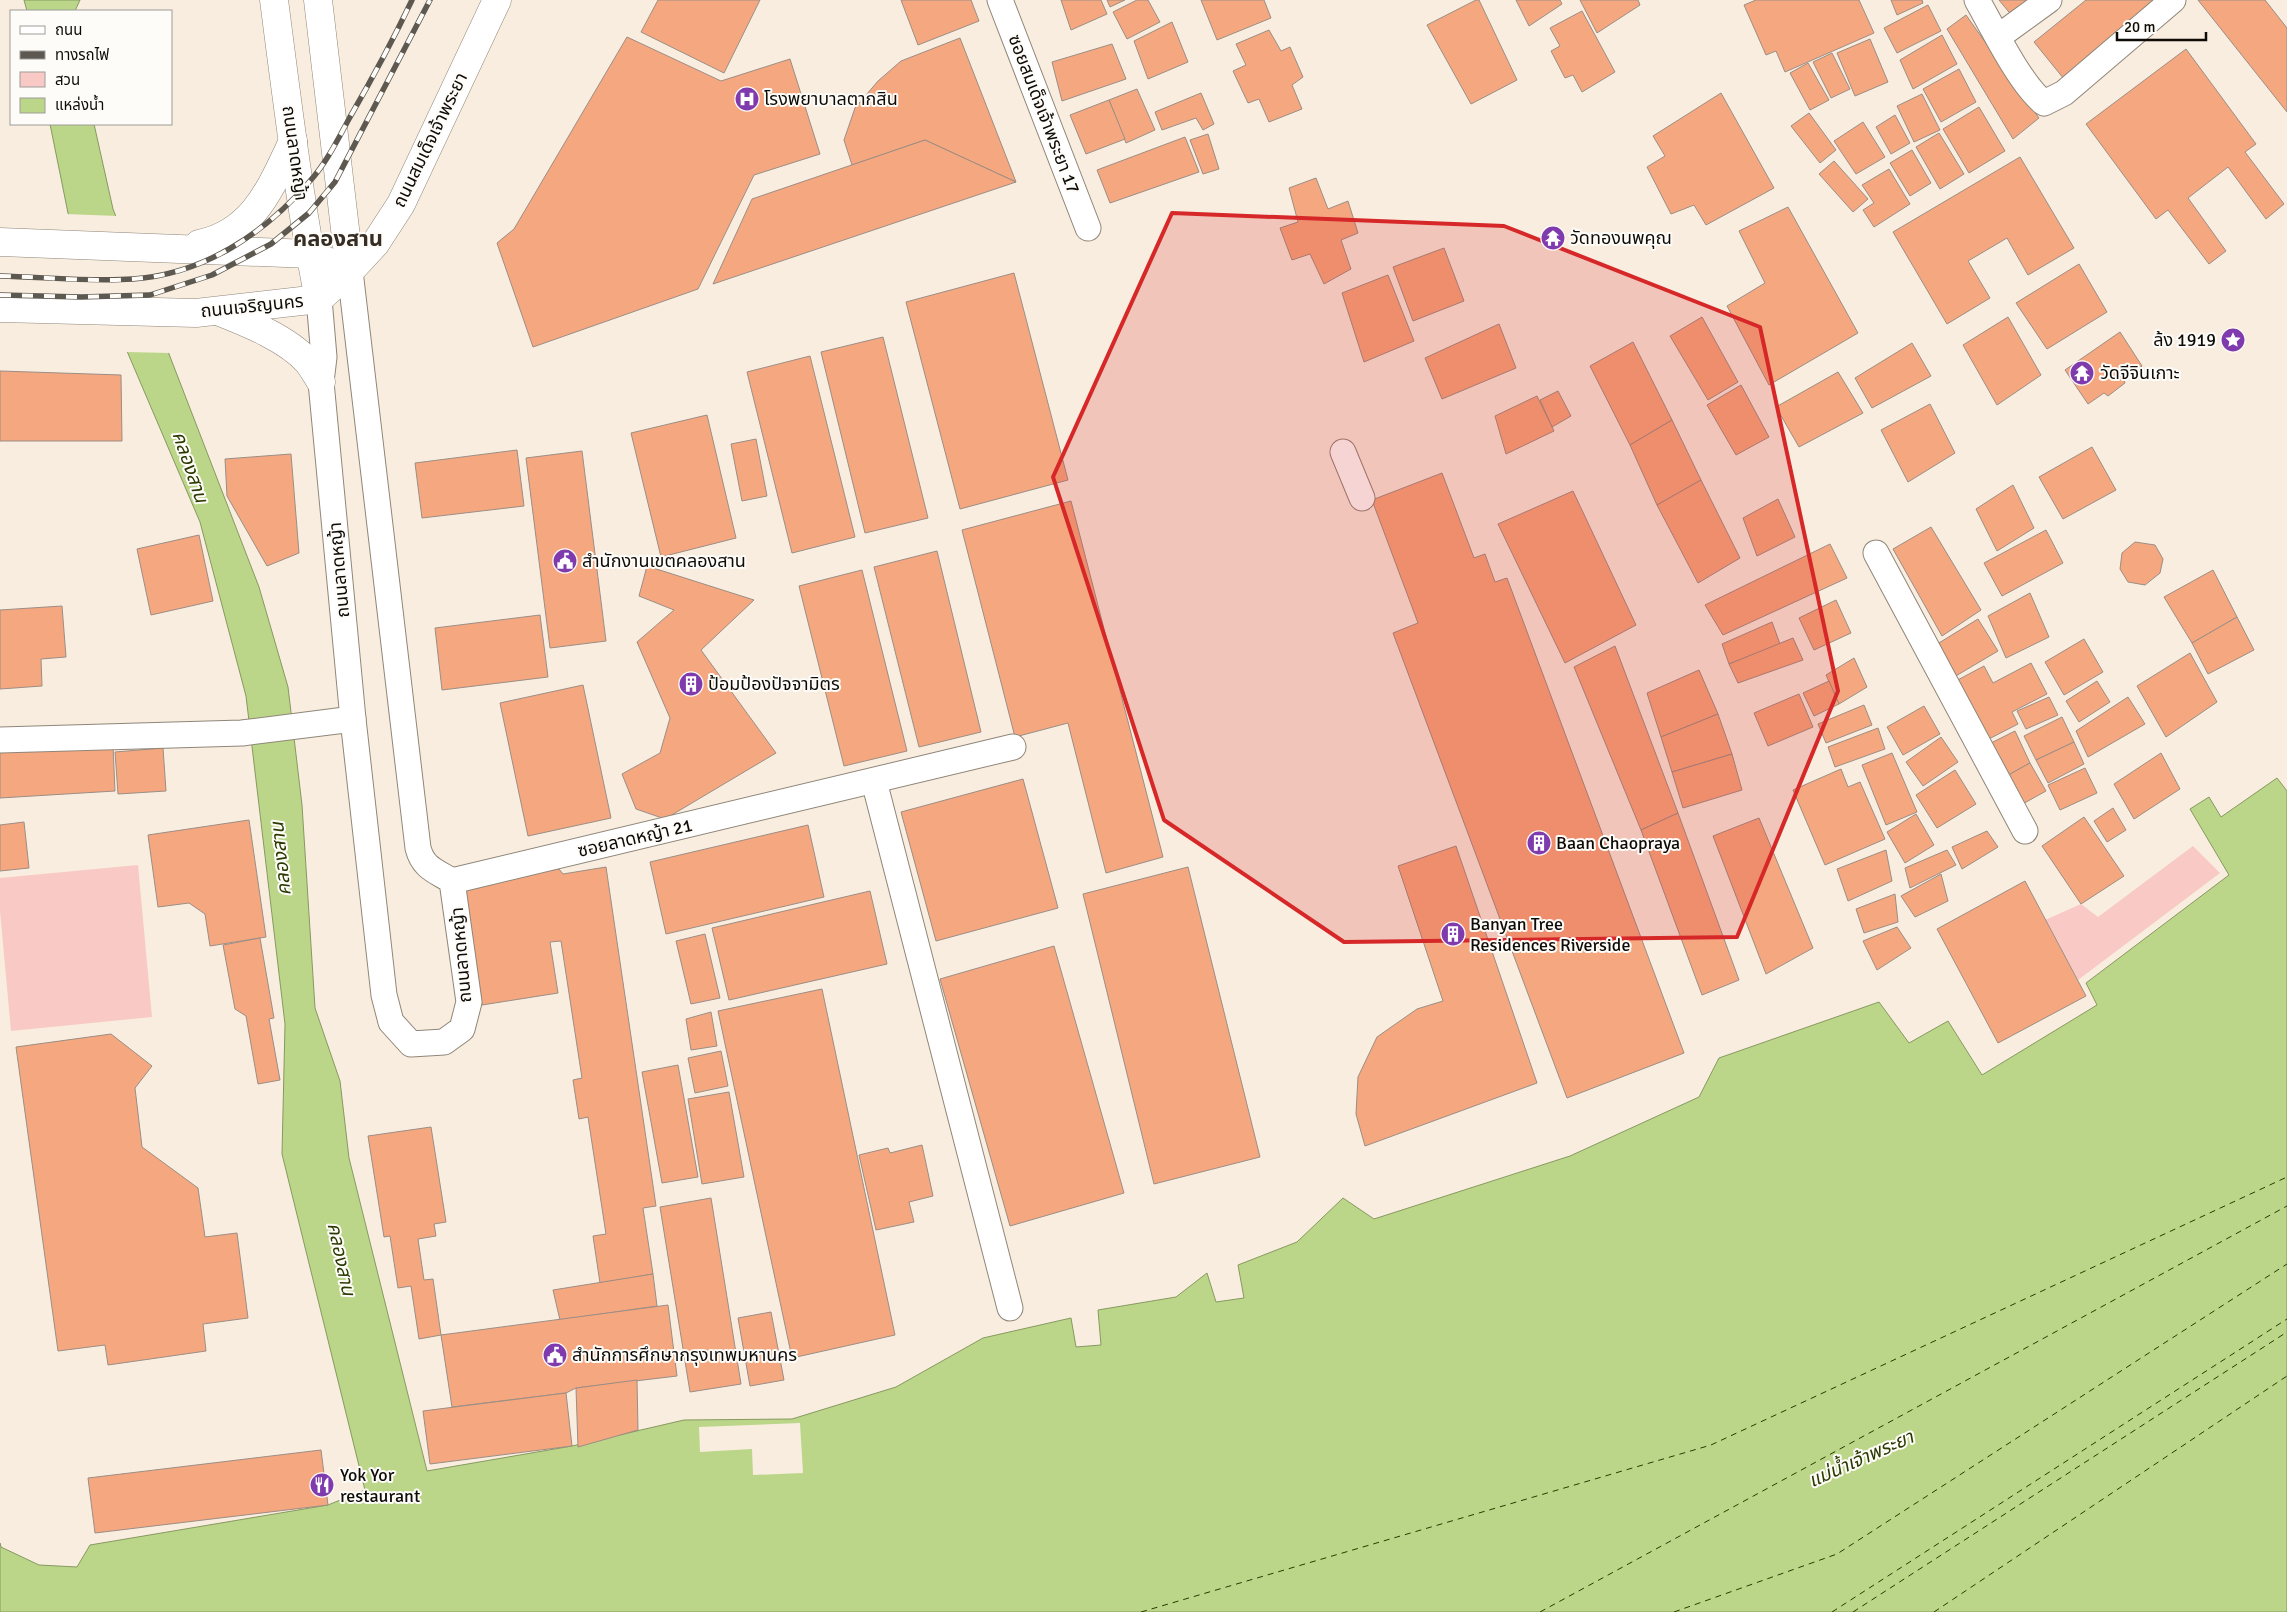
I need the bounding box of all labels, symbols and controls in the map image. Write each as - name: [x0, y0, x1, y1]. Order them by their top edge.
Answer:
- legend: [10, 10, 172, 125]
- scale bar: [2117, 10, 2206, 42]
- text: 20 m: [2124, 18, 2155, 36]
- text: ถนน: [55, 21, 82, 39]
- street label: ซอยสมเด็จเจ้าพระยา 17: [1004, 31, 1084, 197]
- text: ทางรถไฟ: [55, 46, 109, 64]
- street label: ถนนสมเด็จเจ้าพระยา: [388, 69, 472, 211]
- text: สวน: [55, 71, 80, 89]
- hospital icon: โรงพยาบาลตากสิน: [734, 86, 760, 112]
- place label: โรงพยาบาลตากสิน: [764, 88, 898, 110]
- text: แหล่งน้ำ: [55, 94, 104, 114]
- street label: ถนนลาดหญ้า: [277, 104, 313, 202]
- district label: คลองสาน: [293, 225, 383, 252]
- temple icon: วัดทองนพคุณ: [1540, 225, 1566, 251]
- place label: วัดทองนพคุณ: [1570, 227, 1672, 249]
- street label: ถนนเจริญนคร: [199, 290, 305, 322]
- place icon: ล้ง 1919: [2220, 327, 2246, 353]
- place label: ล้ง 1919: [2153, 329, 2216, 351]
- temple icon: วัดจีจินเกาะ: [2069, 360, 2095, 386]
- place label: วัดจีจินเกาะ: [2100, 362, 2180, 384]
- water label: คลองสาน: [167, 428, 214, 507]
- street label: ถนนลาดหญ้า: [324, 521, 354, 619]
- public building icon: สำนักงานเขตคลองสาน: [552, 548, 578, 574]
- place label: สำนักงานเขตคลองสาน: [582, 550, 746, 572]
- building icon: ป้อมป้องปัจจามิตร: [678, 671, 704, 697]
- place label: ป้อมป้องปัจจามิตร: [708, 673, 840, 695]
- street label: ซอยลาดหญ้า 21: [575, 814, 695, 862]
- water label: คลองสาน: [265, 820, 297, 897]
- building icon: Baan Chaopraya: [1526, 830, 1552, 856]
- place label: Baan Chaopraya: [1556, 832, 1680, 854]
- street label: ถนนลาดหญ้า: [446, 906, 476, 1004]
- place label: Banyan Tree Residences Riverside: [1470, 913, 1630, 956]
- building icon: Banyan Tree Residences Riverside: [1440, 921, 1466, 947]
- water label: คลองสาน: [322, 1220, 361, 1299]
- public building icon: สำนักการศึกษากรุงเทพมหานคร: [542, 1342, 568, 1368]
- place label: สำนักการศึกษากรุงเทพมหานคร: [572, 1344, 797, 1366]
- water label: แม่น้ำเจ้าพระยา: [1804, 1423, 1918, 1493]
- place label: Yok Yor restaurant: [340, 1464, 420, 1507]
- restaurant icon: Yok Yor restaurant: [309, 1472, 335, 1498]

